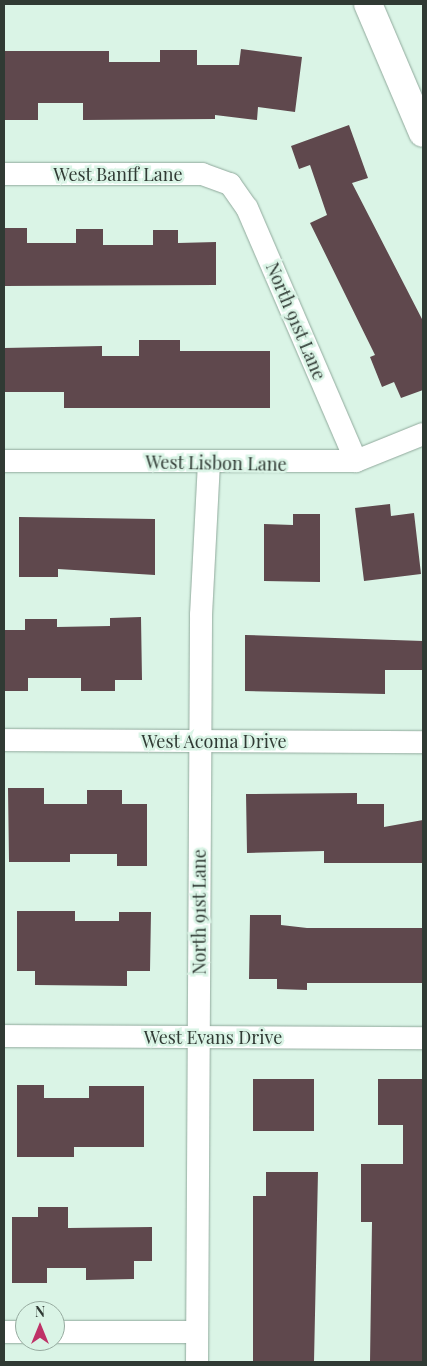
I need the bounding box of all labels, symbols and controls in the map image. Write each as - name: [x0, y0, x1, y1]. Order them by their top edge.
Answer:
- street label: West Banff Lane: [53, 163, 183, 185]
- street label: North 91st Lane: [261, 259, 331, 383]
- street label: West Lisbon Lane: [145, 451, 287, 475]
- street label: West Acoma Drive: [141, 730, 287, 752]
- street label: North 91st Lane: [188, 849, 210, 975]
- street label: West Evans Drive: [144, 1026, 282, 1048]
- north arrow: [15, 1301, 65, 1351]
- text: N: [35, 1302, 45, 1321]

